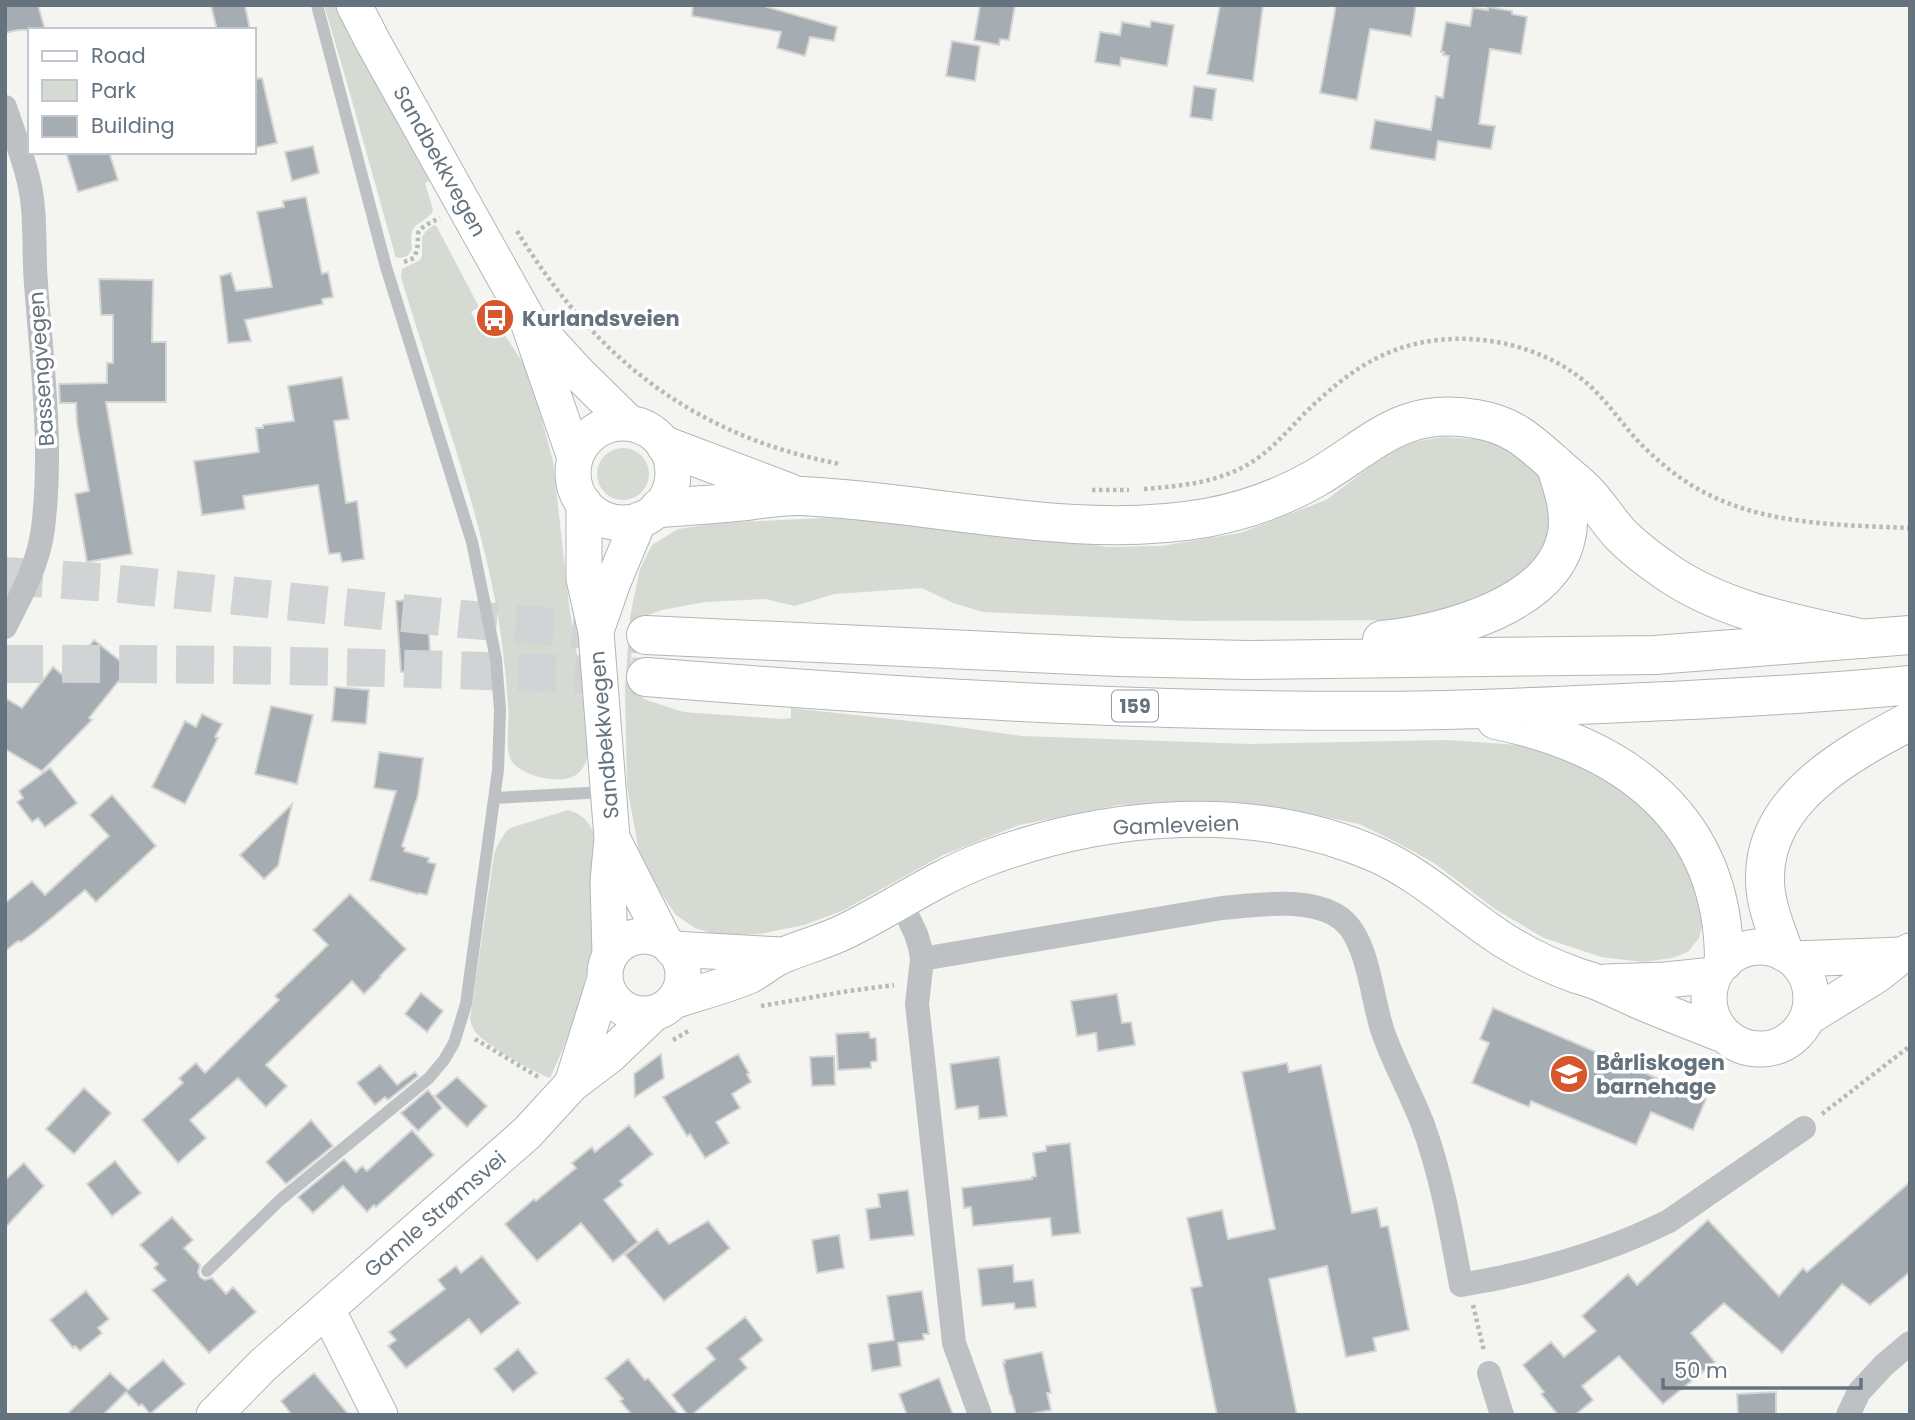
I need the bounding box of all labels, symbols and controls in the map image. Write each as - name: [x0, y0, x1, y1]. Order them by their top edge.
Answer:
- legend: [28, 28, 256, 154]
- text: Road: [91, 41, 146, 70]
- text: Park: [91, 76, 136, 105]
- street label: Sandbekkvegen: [386, 80, 494, 242]
- text: Building: [91, 111, 175, 140]
- street label: Bassengvegen: [21, 291, 61, 447]
- bus stop icon: Kurlandsveien: [474, 297, 516, 339]
- place label: Kurlandsveien: [522, 304, 680, 333]
- street label: Sandbekkvegen: [582, 650, 626, 820]
- road number: 159: [1112, 691, 1158, 722]
- street label: Gamleveien: [1112, 808, 1240, 842]
- place label: Bårliskogen barnehage: [1596, 1048, 1725, 1101]
- school or university icon: Bårliskogen barnehage: [1548, 1053, 1590, 1095]
- street label: Gamle Strømsvei: [358, 1144, 512, 1284]
- scale bar: [1663, 1346, 1861, 1390]
- text: 50 m: [1674, 1356, 1728, 1385]

